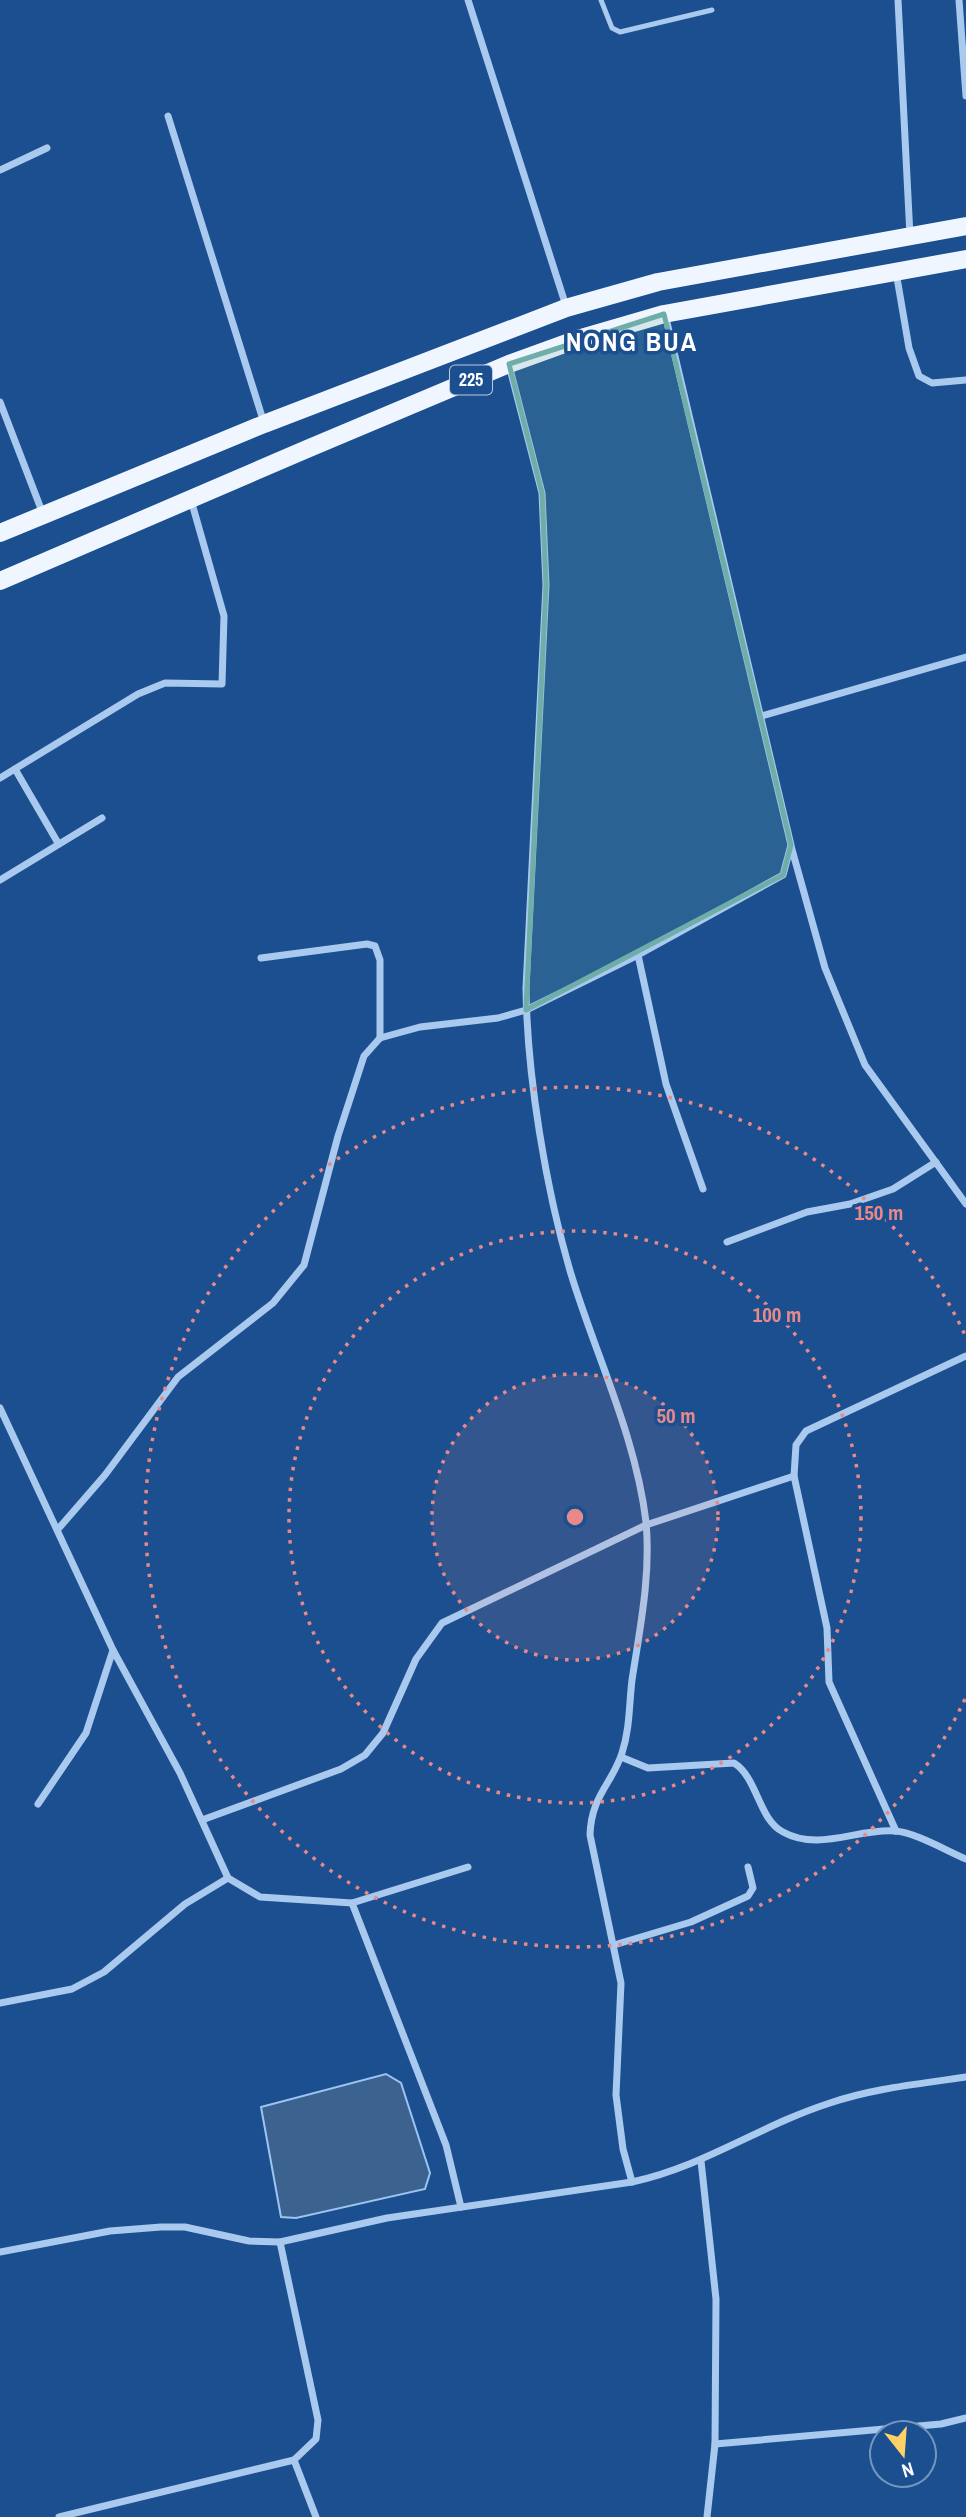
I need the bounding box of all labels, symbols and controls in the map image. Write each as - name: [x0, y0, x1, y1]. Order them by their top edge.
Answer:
- district label: NONG BUA: [566, 324, 698, 359]
- road number: 225: [450, 366, 492, 394]
- text: 150 m: [855, 1198, 903, 1227]
- text: 100 m: [753, 1300, 801, 1329]
- text: 50 m: [656, 1401, 696, 1430]
- centre of rings: [563, 1505, 587, 1529]
- north arrow: [868, 2419, 938, 2489]
- text: N: [899, 2456, 917, 2484]

